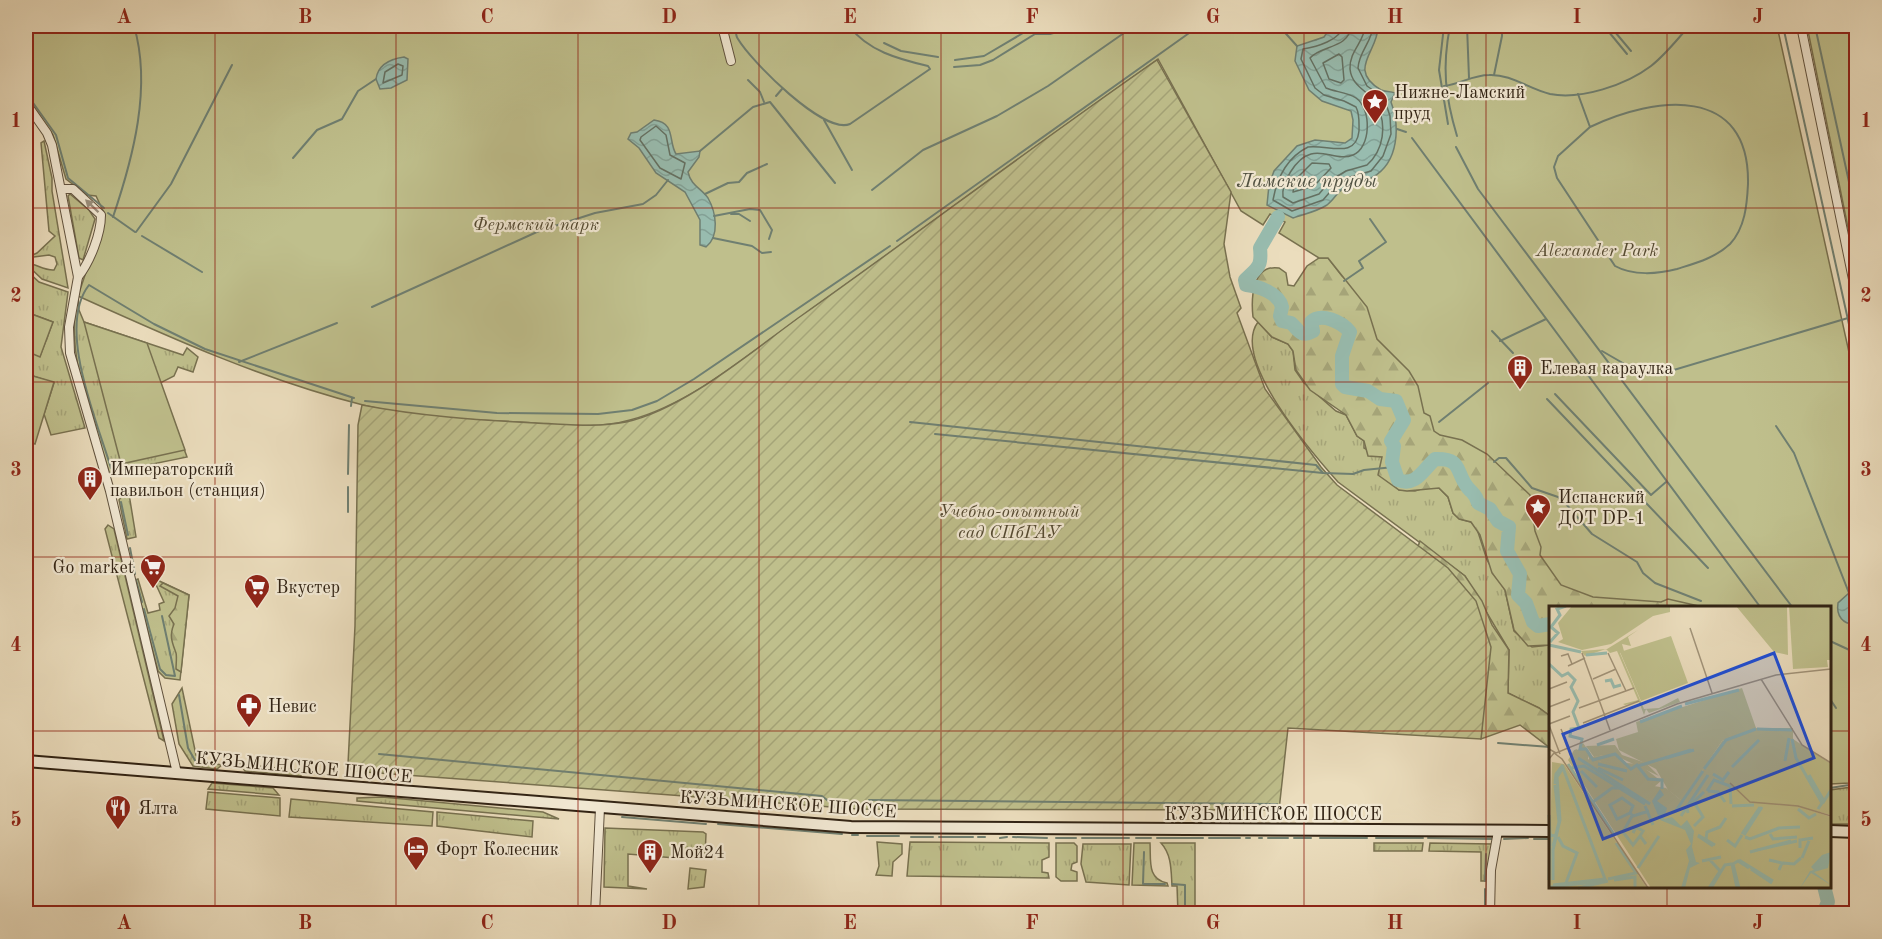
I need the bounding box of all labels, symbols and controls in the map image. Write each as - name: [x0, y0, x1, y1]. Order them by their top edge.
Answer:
- text: A: [116, 8, 132, 28]
- text: B: [298, 8, 312, 28]
- text: C: [480, 8, 494, 28]
- text: D: [661, 8, 677, 28]
- text: E: [843, 8, 857, 28]
- text: F: [1025, 8, 1039, 28]
- text: G: [1206, 8, 1220, 28]
- text: H: [1387, 8, 1403, 28]
- text: I: [1573, 8, 1581, 28]
- text: J: [1753, 8, 1764, 28]
- place label: Нижне-Ламский пруд: [1394, 84, 1525, 123]
- place icon: Нижне-Ламский пруд: [1360, 87, 1390, 125]
- text: 1: [10, 112, 22, 132]
- text: 1: [1860, 112, 1872, 132]
- water label: Ламские пруды: [1237, 172, 1378, 192]
- one-way arrow: [85, 200, 99, 214]
- park label: Фермский парк: [473, 216, 599, 234]
- park label: Alexander Park: [1535, 242, 1659, 260]
- text: 2: [10, 287, 22, 307]
- text: 2: [1860, 287, 1872, 307]
- building icon: Елевая караулка: [1505, 353, 1535, 391]
- place label: Елевая караулка: [1540, 360, 1673, 378]
- text: 3: [10, 461, 22, 481]
- place label: Императорский павильон (станция): [110, 461, 266, 500]
- text: 3: [1860, 461, 1872, 481]
- building icon: Императорский павильон (станция): [75, 464, 105, 502]
- place label: Испанский ДОТ DP-1: [1558, 489, 1645, 528]
- place icon: Испанский ДОТ DP-1: [1523, 492, 1553, 530]
- park label: Учебно-опытный сад СПбГАУ: [938, 503, 1080, 542]
- supermarket icon: Go market: [138, 552, 168, 590]
- place label: Go market: [53, 559, 134, 577]
- supermarket icon: Вкустер: [242, 572, 272, 610]
- place label: Вкустер: [276, 579, 340, 597]
- inset map: [1549, 606, 1831, 888]
- text: 4: [10, 636, 22, 656]
- text: 4: [1860, 636, 1872, 656]
- pharmacy icon: Невис: [234, 691, 264, 729]
- place label: Невис: [268, 698, 317, 716]
- street label: КУЗЬМИНСКОЕ ШОССЕ: [195, 750, 413, 786]
- street label: КУЗЬМИНСКОЕ ШОССЕ: [679, 788, 897, 822]
- restaurant icon: Ялта: [103, 793, 133, 831]
- place label: Ялта: [138, 800, 178, 818]
- street label: КУЗЬМИНСКОЕ ШОССЕ: [1164, 806, 1382, 824]
- text: 5: [10, 810, 22, 831]
- text: 5: [1860, 810, 1872, 831]
- hotel icon: Форт Колесник: [401, 834, 431, 872]
- building icon: Мой24: [635, 837, 665, 875]
- place label: Форт Колесник: [436, 841, 559, 859]
- place label: Мой24: [670, 844, 725, 862]
- text: A: [116, 914, 132, 934]
- text: B: [298, 914, 312, 934]
- text: C: [480, 914, 494, 934]
- text: D: [661, 914, 677, 934]
- text: E: [843, 914, 857, 934]
- text: F: [1025, 914, 1039, 934]
- text: G: [1206, 914, 1220, 934]
- text: H: [1387, 914, 1403, 934]
- text: I: [1573, 914, 1581, 934]
- text: J: [1753, 914, 1764, 934]

